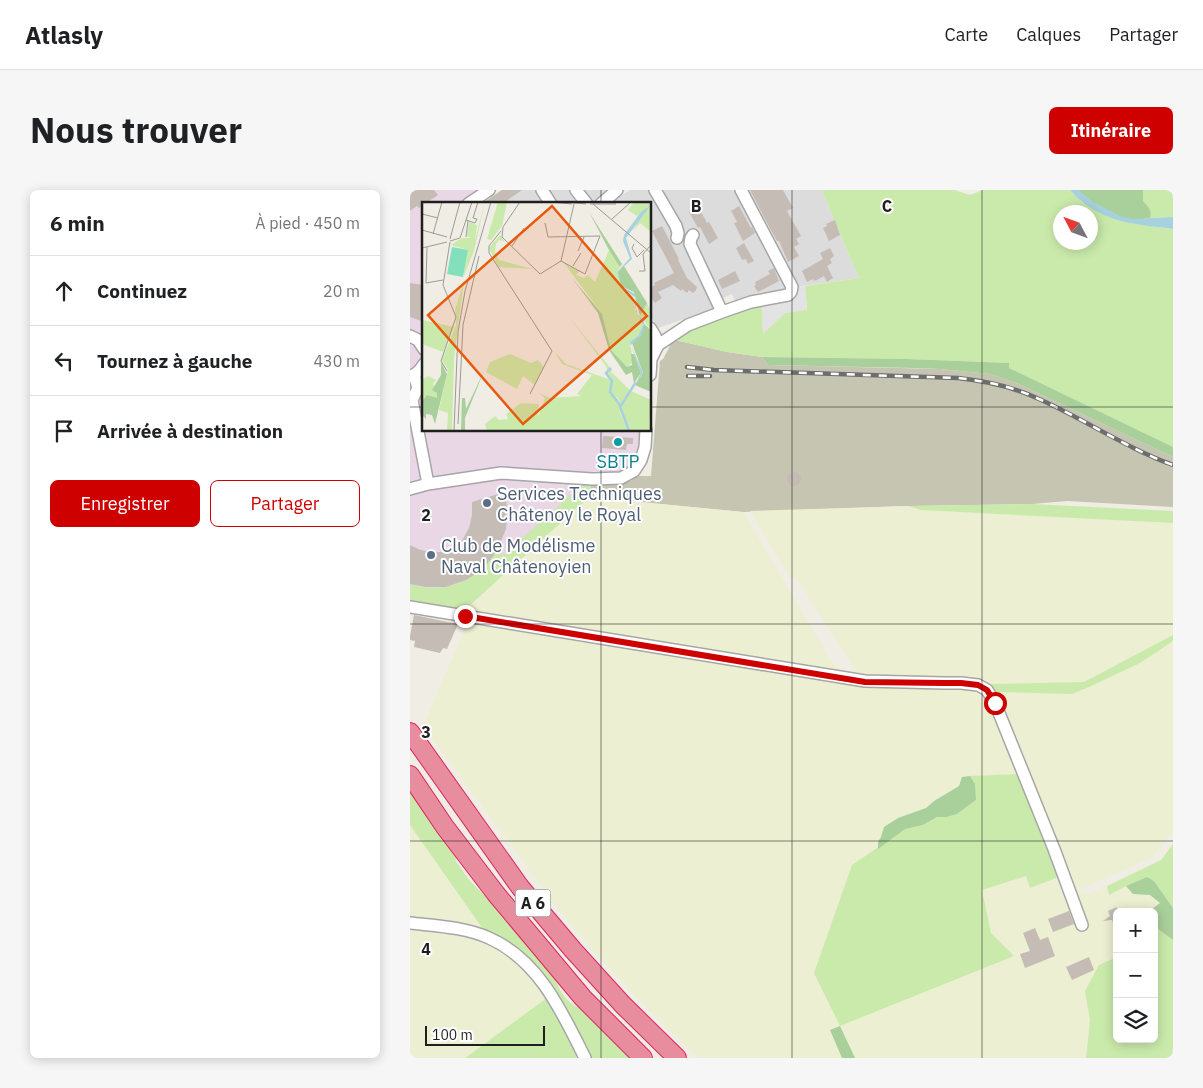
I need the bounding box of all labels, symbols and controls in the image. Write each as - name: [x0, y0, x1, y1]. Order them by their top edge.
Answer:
- text: Atlasly: [25, 19, 103, 51]
- text: Carte: [945, 23, 988, 46]
- text: Calques: [1016, 23, 1081, 46]
- text: Partager: [1109, 23, 1178, 46]
- text: Nous trouver: [30, 107, 242, 153]
- button: Itinéraire: [1049, 107, 1173, 154]
- text: B: [691, 196, 702, 216]
- text: C: [882, 196, 892, 216]
- inset map: [422, 202, 651, 431]
- north arrow: [1053, 205, 1098, 250]
- text: 6 min: [50, 209, 105, 237]
- text: À pied · 450 m: [255, 213, 360, 233]
- icon: ahead: [50, 277, 78, 305]
- text: Continuez: [97, 279, 187, 303]
- text: 20 m: [323, 281, 360, 301]
- icon: left: [50, 347, 78, 375]
- text: Tournez à gauche: [97, 349, 253, 373]
- text: 430 m: [313, 351, 360, 371]
- icon: arrive: [50, 417, 78, 445]
- text: Arrivée à destination: [97, 419, 283, 443]
- marker: SBTP: [612, 436, 624, 448]
- place label: SBTP: [597, 450, 640, 473]
- button: Enregistrer: [50, 480, 200, 527]
- button: Partager: [210, 480, 360, 527]
- place label: Services Techniques Châtenoy le Royal: [497, 482, 662, 526]
- marker: Services Techniques Châtenoy le Royal: [481, 497, 493, 509]
- text: 2: [421, 505, 431, 525]
- place label: Club de Modélisme Naval Châtenoyien: [441, 534, 595, 578]
- marker: Club de Modélisme Naval Châtenoyien: [425, 549, 437, 561]
- route end: [454, 605, 477, 628]
- route start: [984, 692, 1007, 715]
- text: 3: [421, 722, 431, 742]
- road number: A 6: [516, 890, 550, 916]
- map controls: [1113, 908, 1158, 1043]
- button: +: [1113, 908, 1158, 953]
- text: 4: [421, 939, 431, 959]
- button: −: [1113, 953, 1158, 998]
- button: layers: [1113, 998, 1158, 1043]
- scale bar: [425, 1023, 545, 1046]
- text: 100 m: [432, 1026, 473, 1044]

